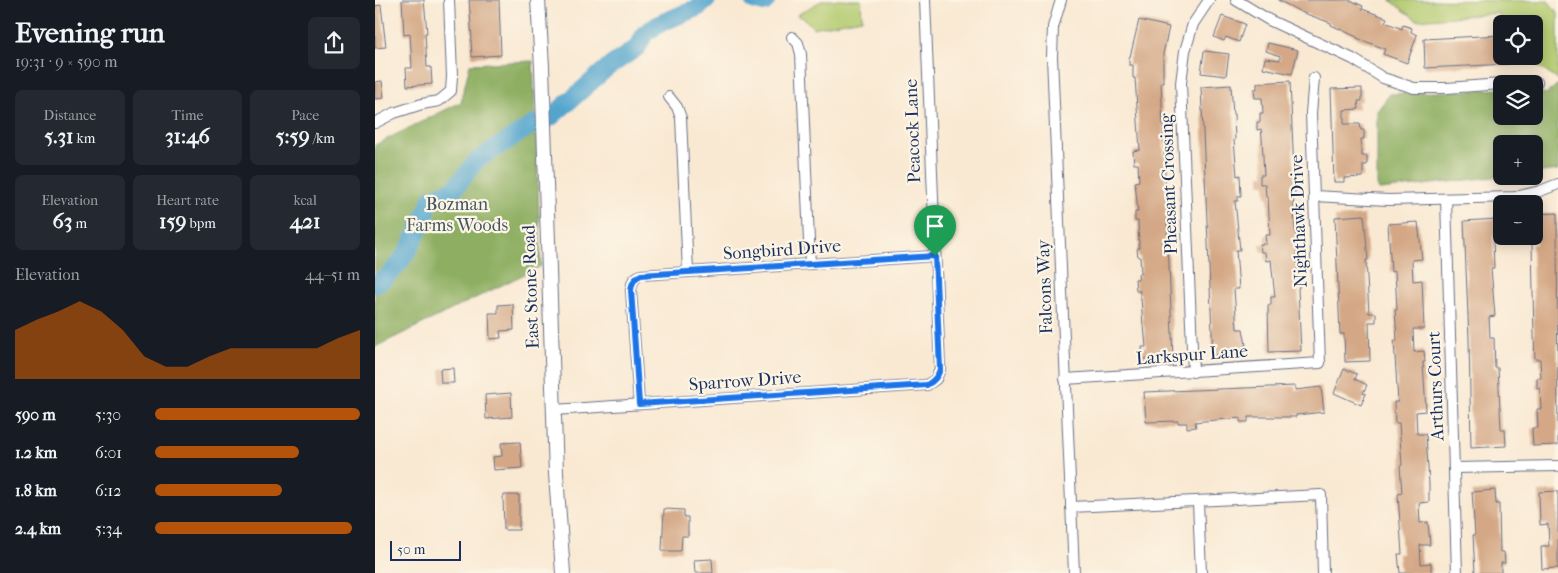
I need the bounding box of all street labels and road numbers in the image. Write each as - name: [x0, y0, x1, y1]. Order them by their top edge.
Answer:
- street label: Peacock Lane: [901, 78, 925, 183]
- street label: Pheasant Crossing: [1156, 113, 1182, 255]
- street label: Nighthawk Drive: [1286, 154, 1312, 288]
- street label: East Stone Road: [518, 224, 544, 349]
- street label: Songbird Drive: [722, 235, 842, 265]
- street label: Falcons Way: [1033, 238, 1057, 335]
- street label: Arthurs Court: [1424, 330, 1448, 442]
- street label: Larkspur Lane: [1135, 341, 1249, 369]
- street label: Sparrow Drive: [688, 367, 802, 395]

